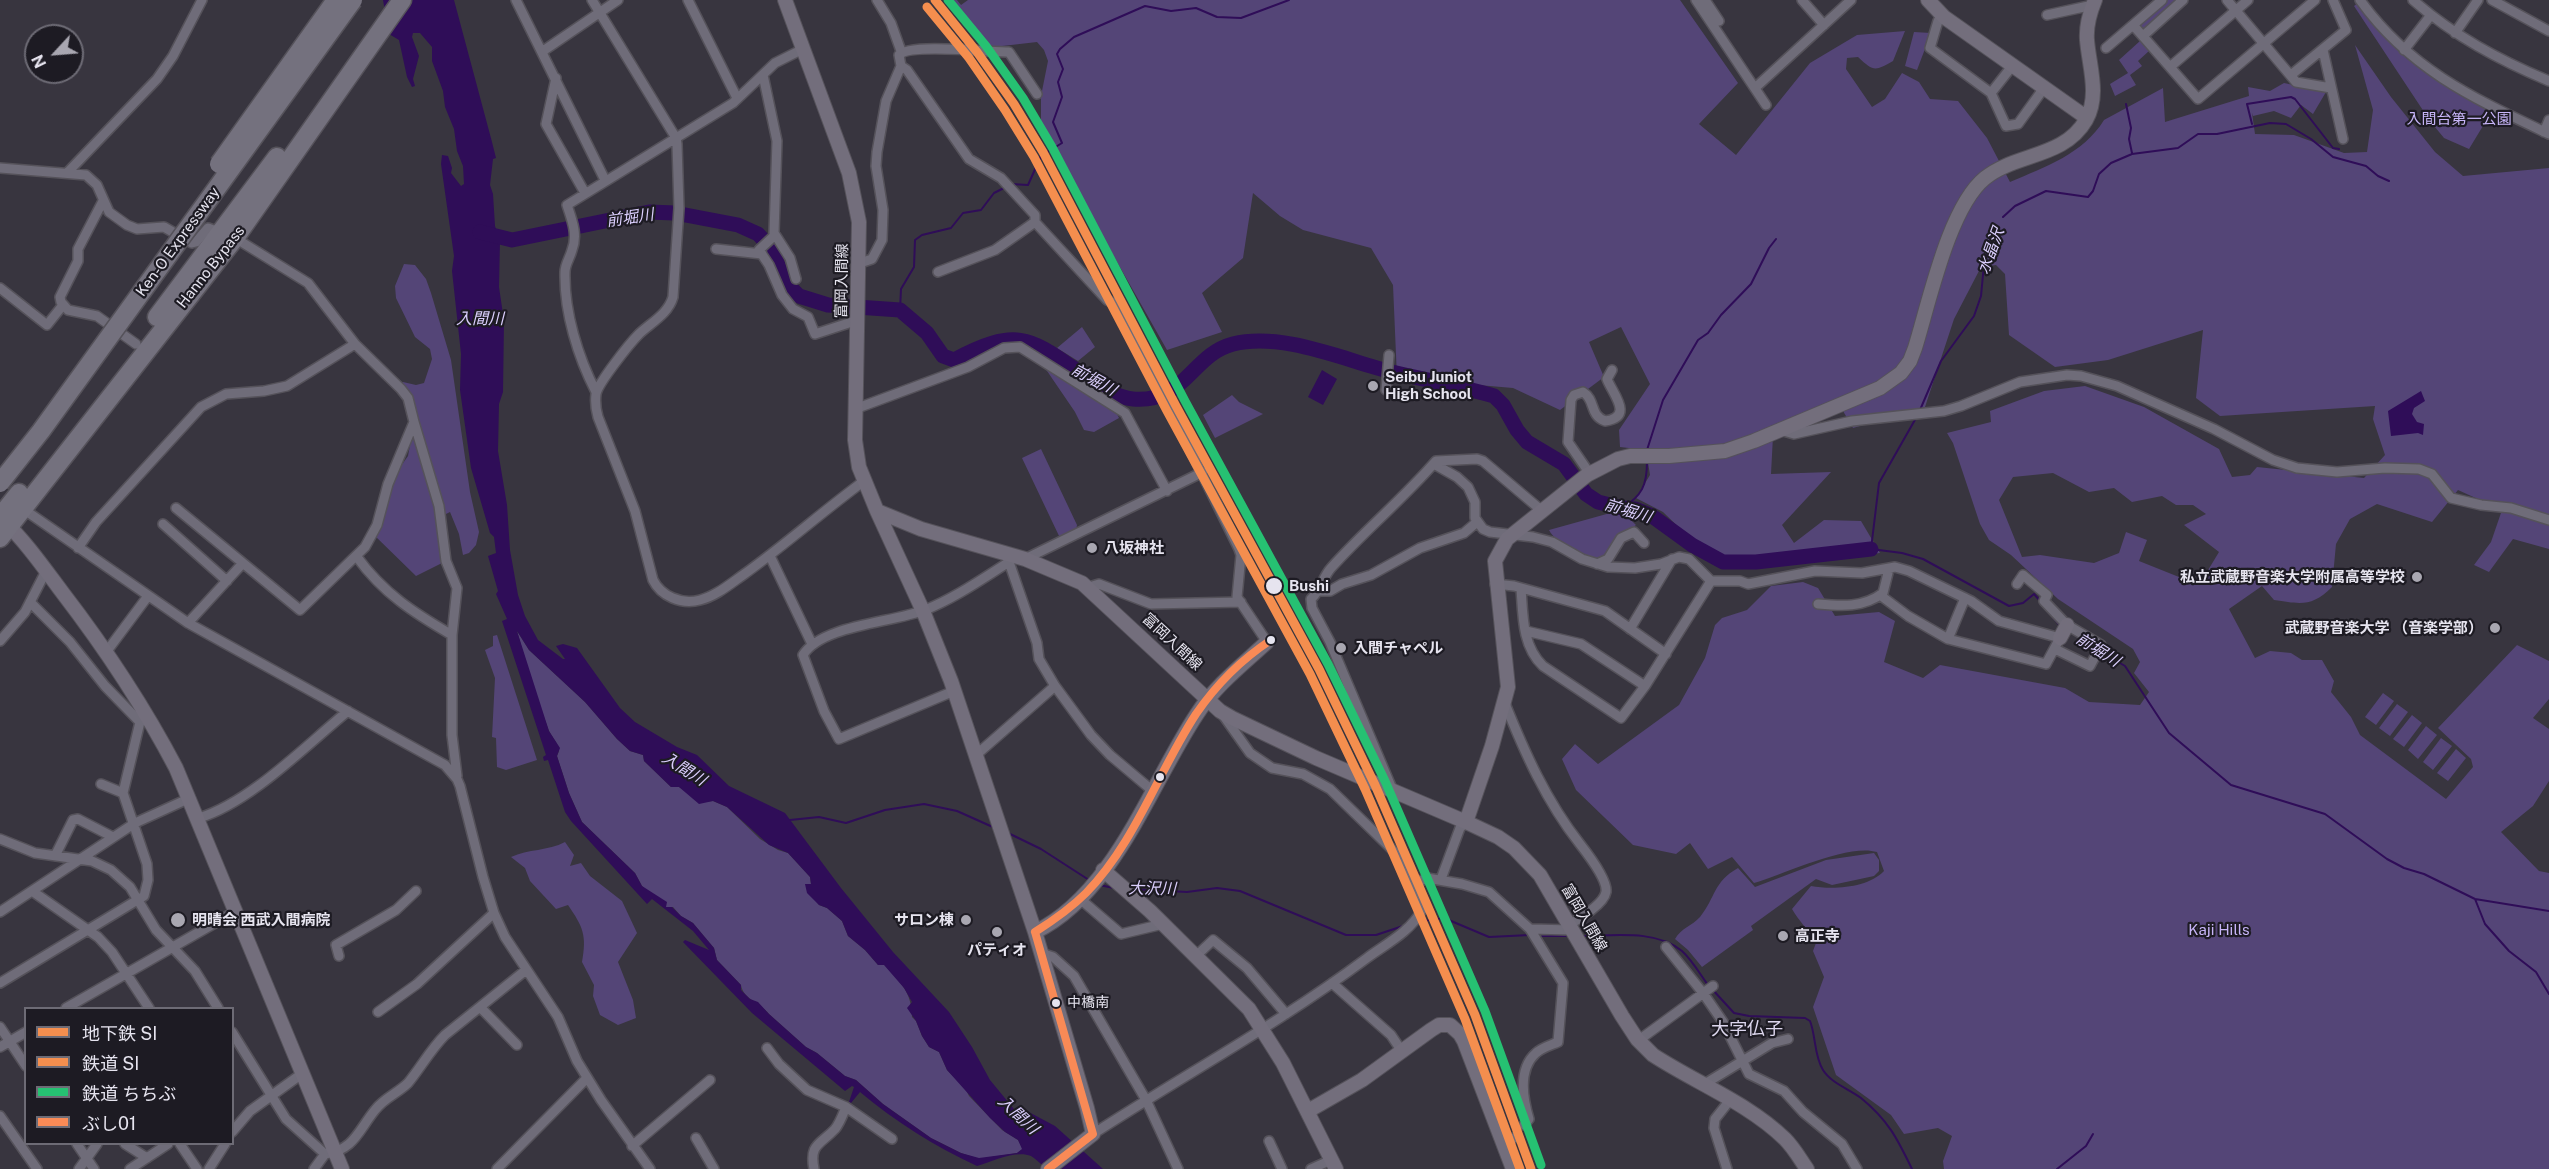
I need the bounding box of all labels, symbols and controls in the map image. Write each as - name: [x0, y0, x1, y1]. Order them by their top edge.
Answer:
- north arrow: [24, 24, 84, 84]
- text: N: [28, 51, 50, 71]
- park label: 入間台第一公園: [2407, 110, 2511, 128]
- street label: Ken-O Expressway: [132, 184, 224, 300]
- water label: 前堀川: [605, 205, 655, 231]
- street label: Hanno Bypass: [173, 222, 249, 312]
- water label: 水晶沢: [1974, 225, 2008, 277]
- street label: 富岡入間線: [832, 243, 852, 319]
- water label: 入間川: [456, 309, 504, 329]
- water label: 前堀川: [1068, 360, 1120, 400]
- place label: Seibu Juniot High School: [1385, 368, 1472, 403]
- marker: Seibu Juniot High School: [1366, 379, 1380, 393]
- water label: 前堀川: [1602, 495, 1654, 527]
- place label: 八坂神社: [1104, 539, 1164, 557]
- marker: 八坂神社: [1085, 541, 1099, 555]
- place label: 私立武蔵野音楽大学附属高等学校: [2180, 568, 2405, 586]
- marker: 私立武蔵野音楽大学附属高等学校: [2410, 570, 2424, 584]
- marker: Bushi: [1264, 576, 1284, 596]
- place label: Bushi: [1289, 577, 1329, 595]
- street label: 富岡入間線: [1138, 610, 1206, 674]
- place label: 武蔵野音楽大学 （音楽学部）: [2285, 619, 2483, 637]
- marker: 武蔵野音楽大学 （音楽学部）: [2488, 621, 2502, 635]
- water label: 前堀川: [2073, 629, 2123, 671]
- unlabelled marker: [1265, 634, 1277, 646]
- place label: 入間チャペル: [1353, 639, 1443, 657]
- marker: 入間チャペル: [1334, 641, 1348, 655]
- water label: 入間川: [659, 748, 709, 790]
- unlabelled marker: [1154, 771, 1166, 783]
- water label: 大沢川: [1128, 879, 1176, 899]
- street label: 富岡入間線: [1557, 881, 1611, 955]
- marker: 明晴会 西武入間病院: [169, 911, 187, 929]
- place label: 明晴会 西武入間病院: [192, 911, 330, 929]
- place label: サロン棟: [894, 911, 954, 929]
- marker: サロン棟: [959, 913, 973, 927]
- park label: Kaji Hills: [2188, 921, 2250, 939]
- marker: パティオ: [990, 925, 1004, 939]
- place label: 高正寺: [1795, 927, 1840, 945]
- marker: 高正寺: [1776, 929, 1790, 943]
- place label: パティオ: [967, 941, 1027, 959]
- place label: 中橋南: [1067, 995, 1109, 1011]
- marker: 中橋南: [1050, 997, 1062, 1009]
- legend: [24, 1007, 234, 1145]
- district label: 大字仏子: [1711, 1018, 1783, 1040]
- text: 地下鉄 SI: [82, 1023, 157, 1044]
- text: 鉄道 SI: [82, 1053, 139, 1074]
- text: 鉄道 ちちぶ: [82, 1083, 176, 1104]
- water label: 入間川: [994, 1092, 1042, 1138]
- text: ぶし01: [82, 1113, 136, 1134]

